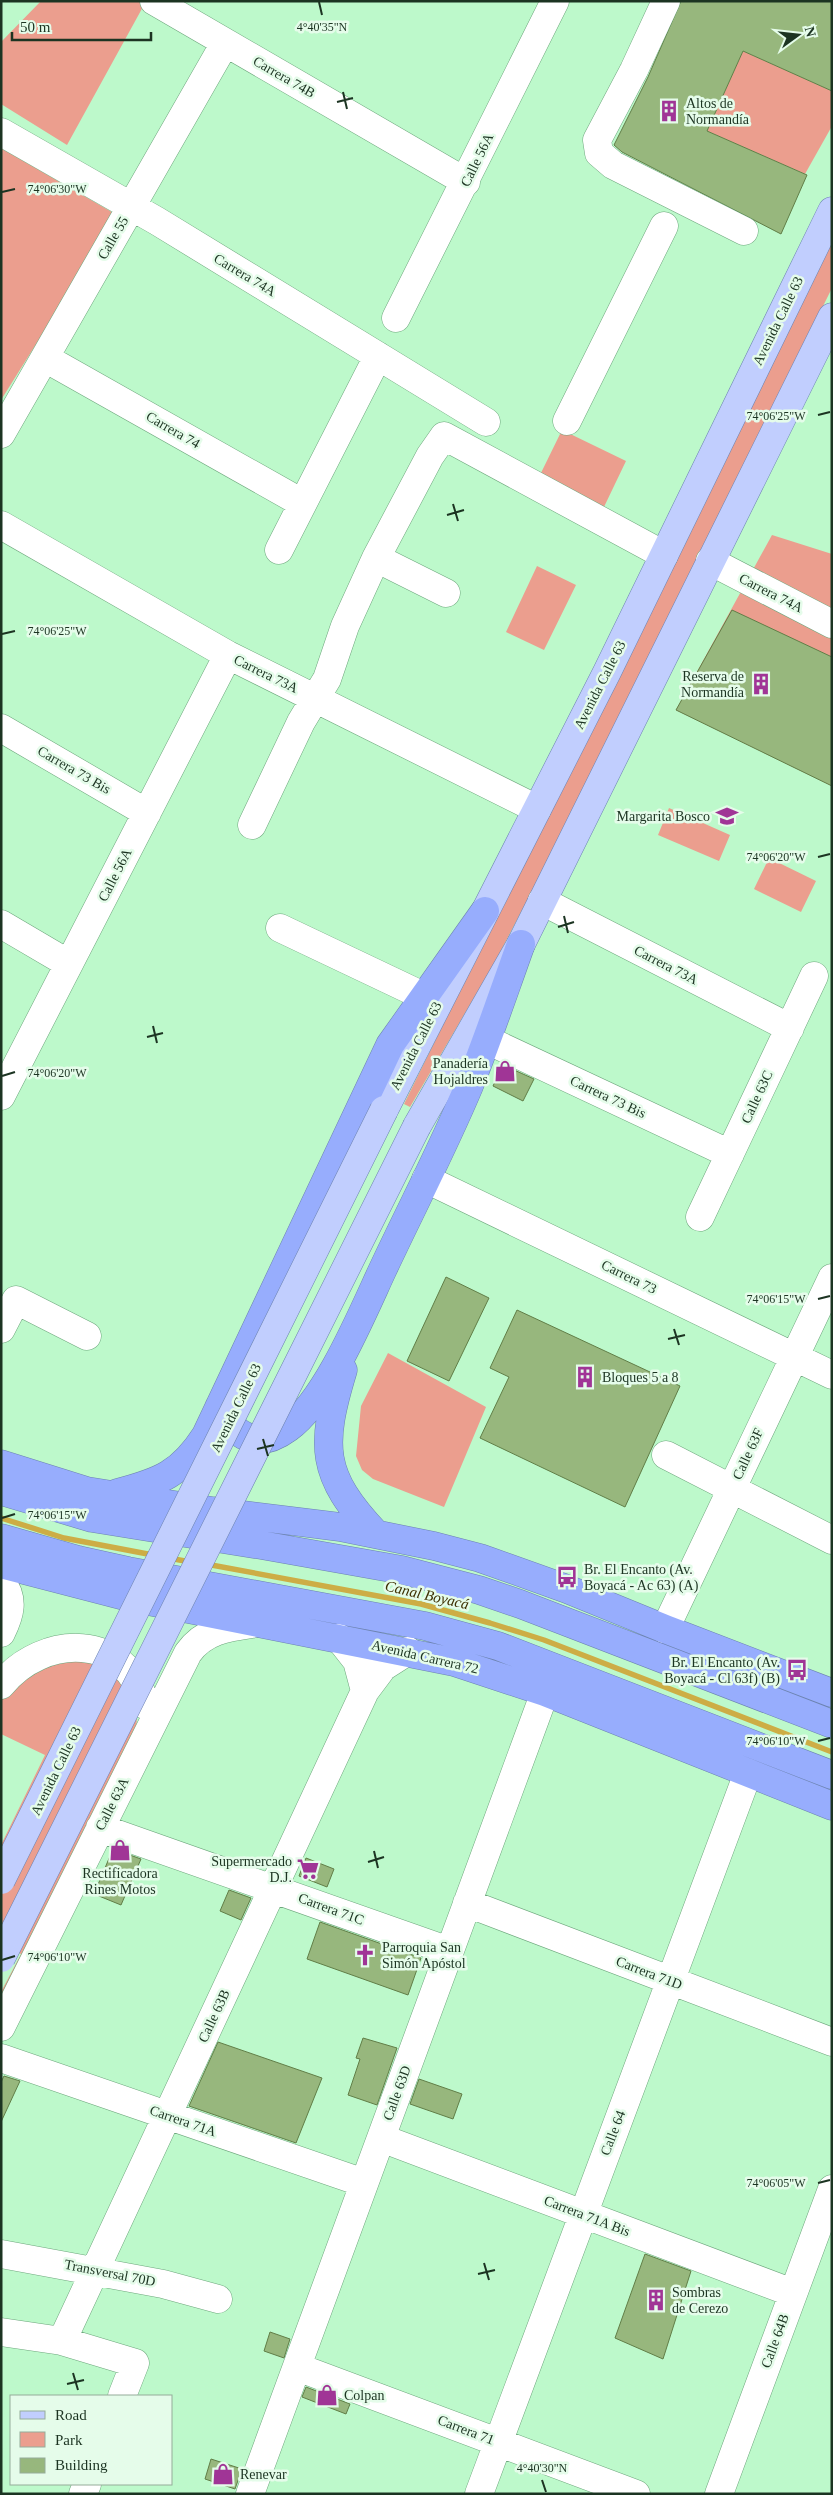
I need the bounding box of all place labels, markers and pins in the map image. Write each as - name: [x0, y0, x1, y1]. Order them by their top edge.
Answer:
- place label: Altos de Normandía: [686, 96, 750, 127]
- building icon: Altos de Normandía: [656, 98, 682, 124]
- place label: Reserva de Normandía: [681, 669, 745, 700]
- building icon: Reserva de Normandía: [748, 671, 774, 697]
- school or university icon: Margarita Bosco: [714, 803, 740, 829]
- place label: Margarita Bosco: [617, 809, 710, 824]
- place label: Panadería Hojaldres: [433, 1056, 489, 1087]
- shop icon: Panadería Hojaldres: [492, 1058, 518, 1084]
- building icon: Bloques 5 a 8: [572, 1364, 598, 1390]
- place label: Bloques 5 a 8: [602, 1370, 679, 1385]
- place label: Br. El Encanto (Av. Boyacá - Ac 63) (A): [584, 1562, 699, 1594]
- bus stop icon: Br. El Encanto (Av. Boyacá - Ac 63) (A): [554, 1564, 580, 1590]
- place label: Br. El Encanto (Av. Boyacá - Cl 63f) (B): [664, 1655, 780, 1687]
- bus stop icon: Br. El Encanto (Av. Boyacá - Cl 63f) (B): [784, 1657, 810, 1683]
- shop icon: Rectificadora Rines Motos: [107, 1837, 133, 1863]
- place label: Supermercado D.J.: [211, 1854, 292, 1885]
- supermarket icon: Supermercado D.J.: [295, 1856, 321, 1882]
- place label: Rectificadora Rines Motos: [82, 1866, 158, 1897]
- place label: Parroquia San Simón Apóstol: [382, 1940, 466, 1971]
- church icon: Parroquia San Simón Apóstol: [352, 1942, 378, 1968]
- place label: Sombras de Cerezo: [672, 2285, 728, 2316]
- building icon: Sombras de Cerezo: [643, 2287, 669, 2313]
- shop icon: Colpan: [314, 2382, 340, 2408]
- place label: Colpan: [344, 2388, 384, 2403]
- shop icon: Renevar: [210, 2461, 236, 2487]
- place label: Renevar: [240, 2467, 287, 2482]

